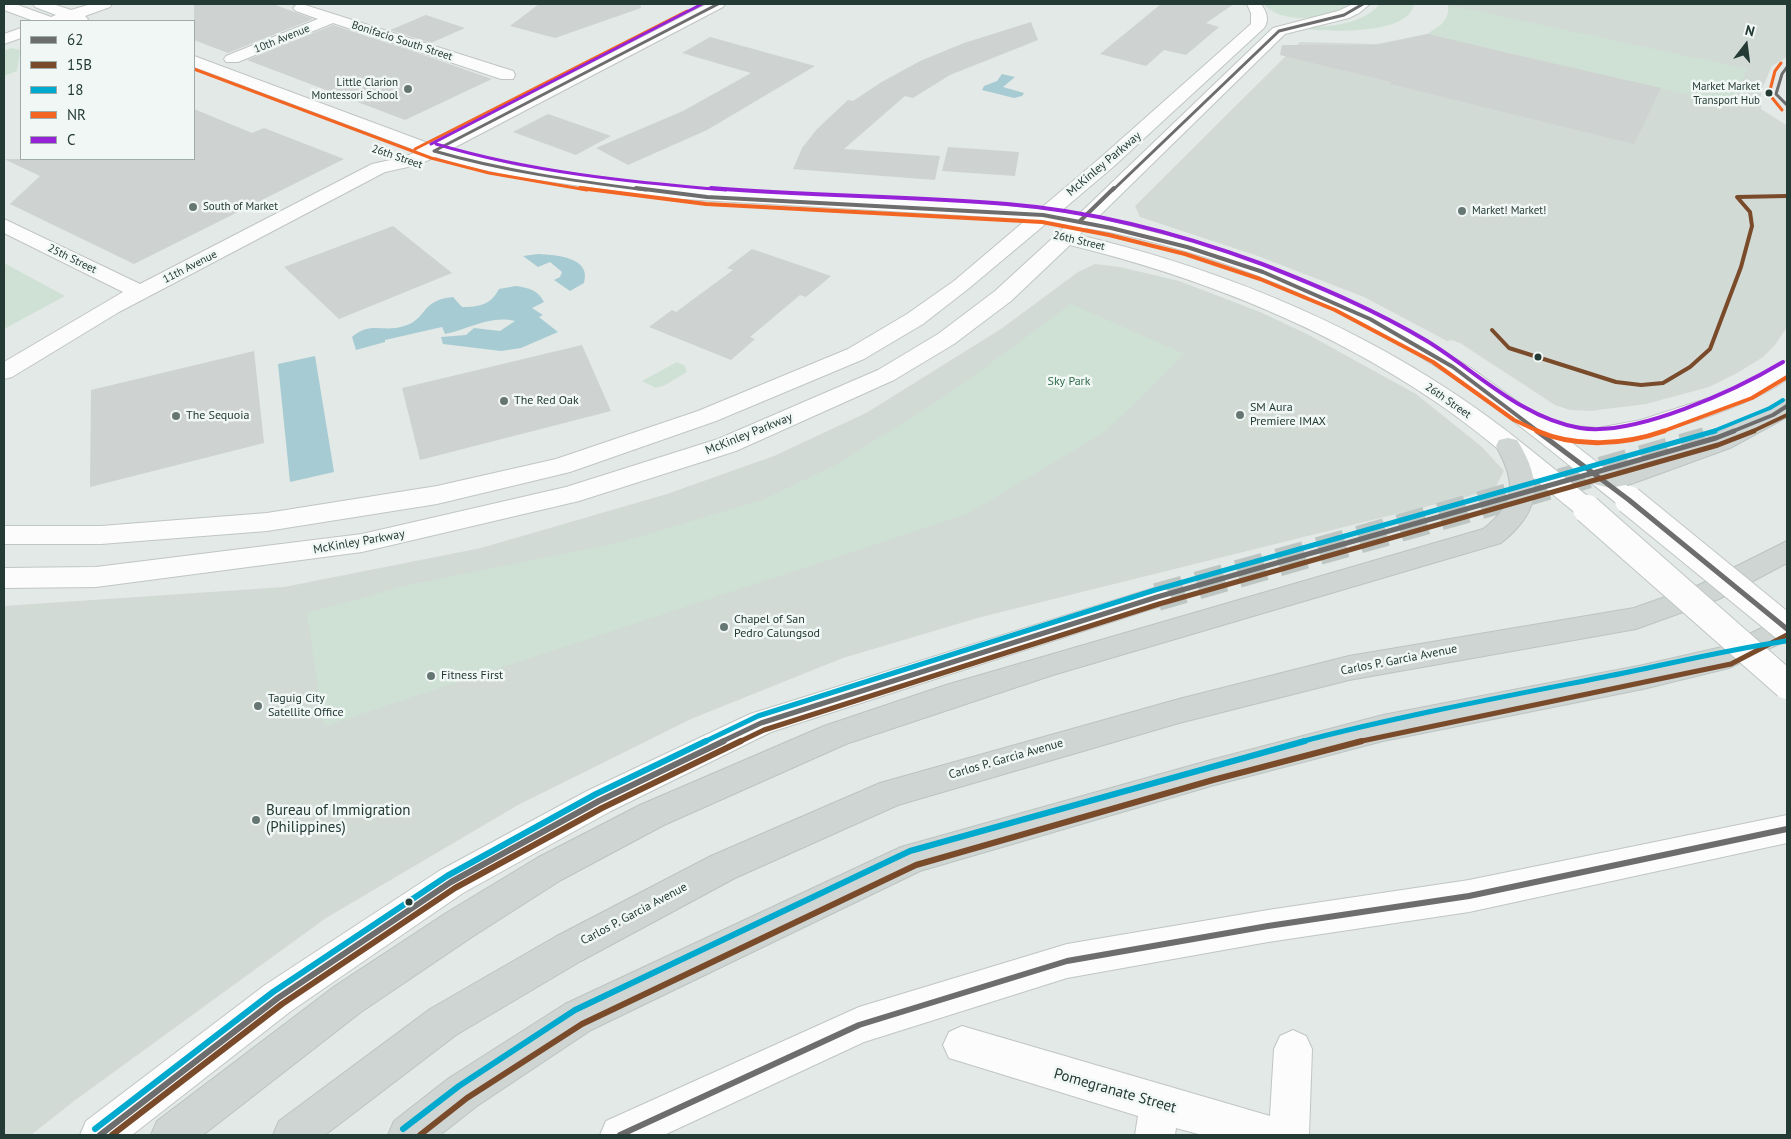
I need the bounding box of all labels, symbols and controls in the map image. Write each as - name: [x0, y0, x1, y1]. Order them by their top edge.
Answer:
- street label: Bonifacio South Street: [350, 18, 454, 64]
- legend: [20, 20, 195, 160]
- north arrow: [1721, 20, 1771, 70]
- text: N: [1743, 21, 1757, 40]
- street label: 10th Avenue: [252, 22, 312, 56]
- text: 62: [67, 30, 83, 49]
- text: 15B: [67, 55, 92, 74]
- place label: Little Clarion Montessori School: [312, 76, 398, 102]
- text: 18: [67, 80, 83, 99]
- place label: Market Market Transport Hub: [1692, 80, 1760, 106]
- marker: Little Clarion Montessori School: [402, 83, 414, 95]
- marker: Market Market Transport Hub: [1764, 88, 1774, 98]
- text: NR: [67, 105, 86, 124]
- street label: McKinley Parkway: [1064, 129, 1144, 199]
- text: C: [67, 130, 76, 149]
- street label: 26th Street: [370, 142, 424, 172]
- place label: South of Market: [203, 200, 278, 214]
- marker: South of Market: [187, 201, 199, 213]
- place label: Market! Market!: [1472, 204, 1546, 218]
- marker: Market! Market!: [1456, 205, 1468, 217]
- street label: 26th Street: [1052, 229, 1106, 253]
- street label: 25th Street: [45, 242, 99, 276]
- street label: 11th Avenue: [161, 248, 219, 286]
- unlabelled marker: [1533, 352, 1543, 362]
- park label: Sky Park: [1048, 375, 1090, 389]
- street label: 26th Street: [1423, 380, 1473, 422]
- place label: The Red Oak: [514, 394, 579, 408]
- marker: The Red Oak: [498, 395, 510, 407]
- place label: SM Aura Premiere IMAX: [1250, 401, 1326, 429]
- place label: The Sequoia: [186, 409, 249, 423]
- marker: SM Aura Premiere IMAX: [1234, 409, 1246, 421]
- marker: The Sequoia: [170, 410, 182, 422]
- street label: McKinley Parkway: [703, 410, 795, 458]
- street label: McKinley Parkway: [312, 527, 406, 557]
- place label: Chapel of San Pedro Calungsod: [734, 613, 820, 641]
- marker: Chapel of San Pedro Calungsod: [718, 621, 730, 633]
- street label: Carlos P. Garcia Avenue: [1340, 642, 1458, 678]
- place label: Fitness First: [441, 669, 503, 683]
- marker: Fitness First: [425, 670, 437, 682]
- place label: Taguig City Satellite Office: [268, 692, 344, 720]
- marker: Taguig City Satellite Office: [252, 700, 264, 712]
- street label: Carlos P. Garcia Avenue: [947, 736, 1065, 782]
- place label: Bureau of Immigration (Philippines): [266, 802, 410, 837]
- marker: Bureau of Immigration (Philippines): [250, 814, 262, 826]
- street label: Carlos P. Garcia Avenue: [578, 880, 690, 948]
- unlabelled marker: [404, 897, 414, 907]
- street label: Pomegranate Street: [1052, 1065, 1178, 1117]

